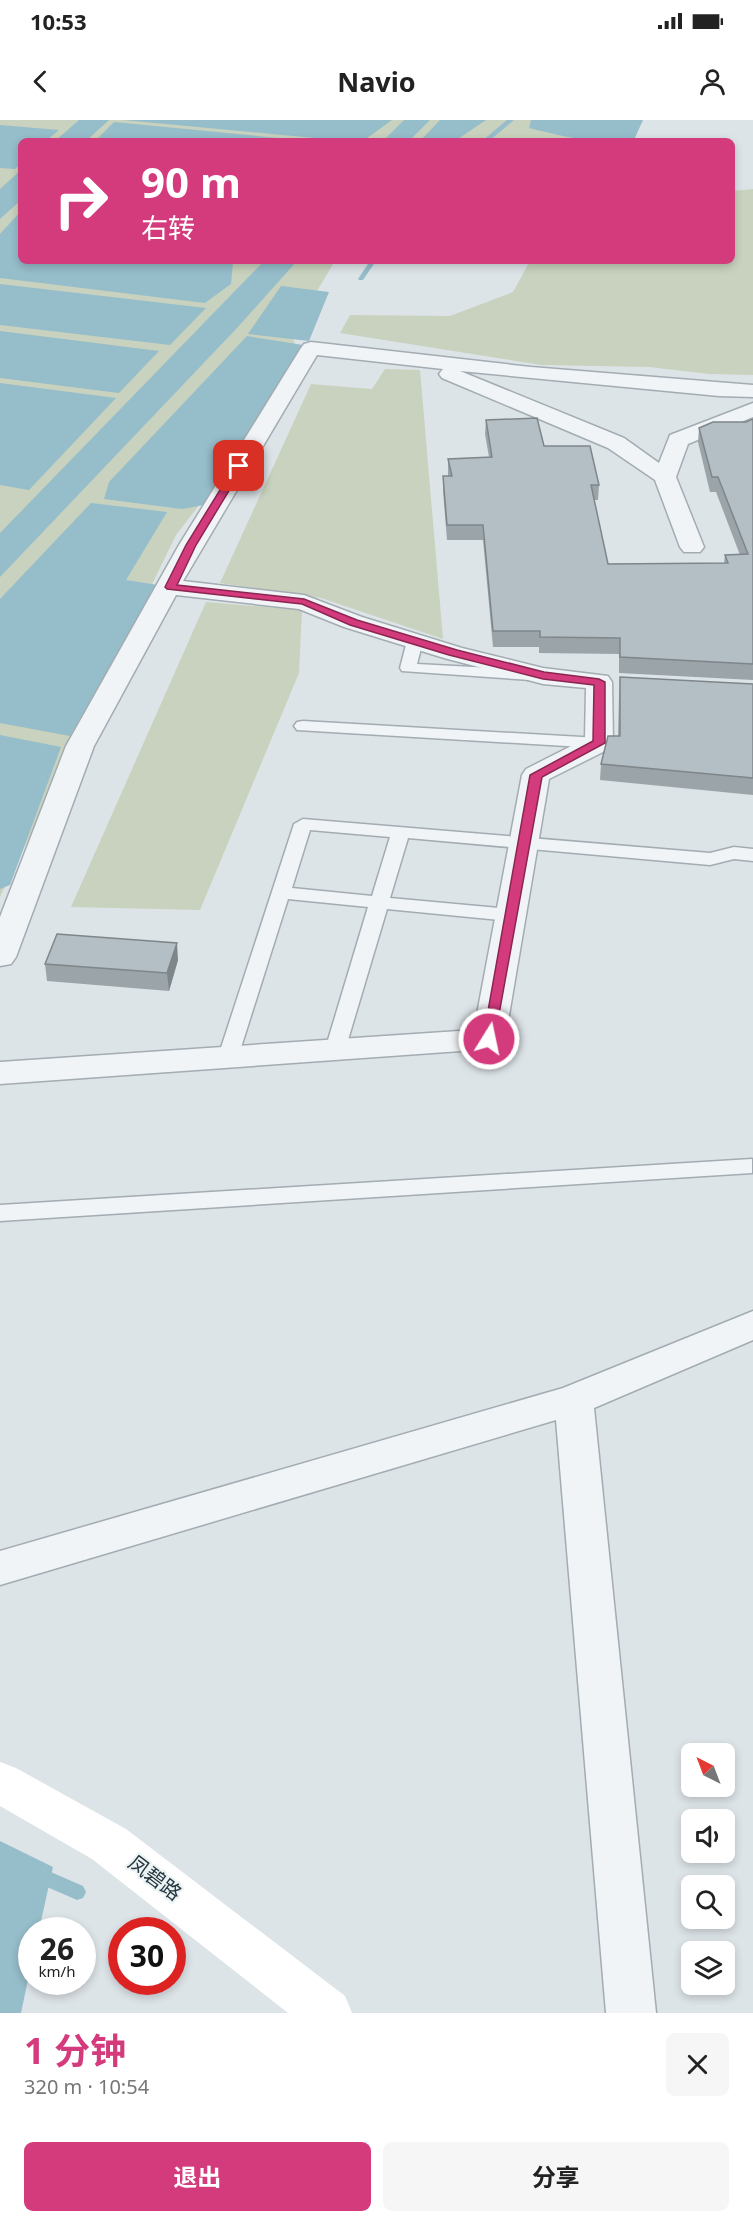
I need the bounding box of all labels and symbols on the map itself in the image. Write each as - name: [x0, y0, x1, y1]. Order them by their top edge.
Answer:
- pin: [213, 440, 264, 491]
- position arrow: [457, 1007, 521, 1071]
- north arrow: [681, 1743, 735, 1797]
- street label: 凤碧路: [123, 1849, 187, 1906]
- speed limit sign: 30: [108, 1917, 186, 1995]

